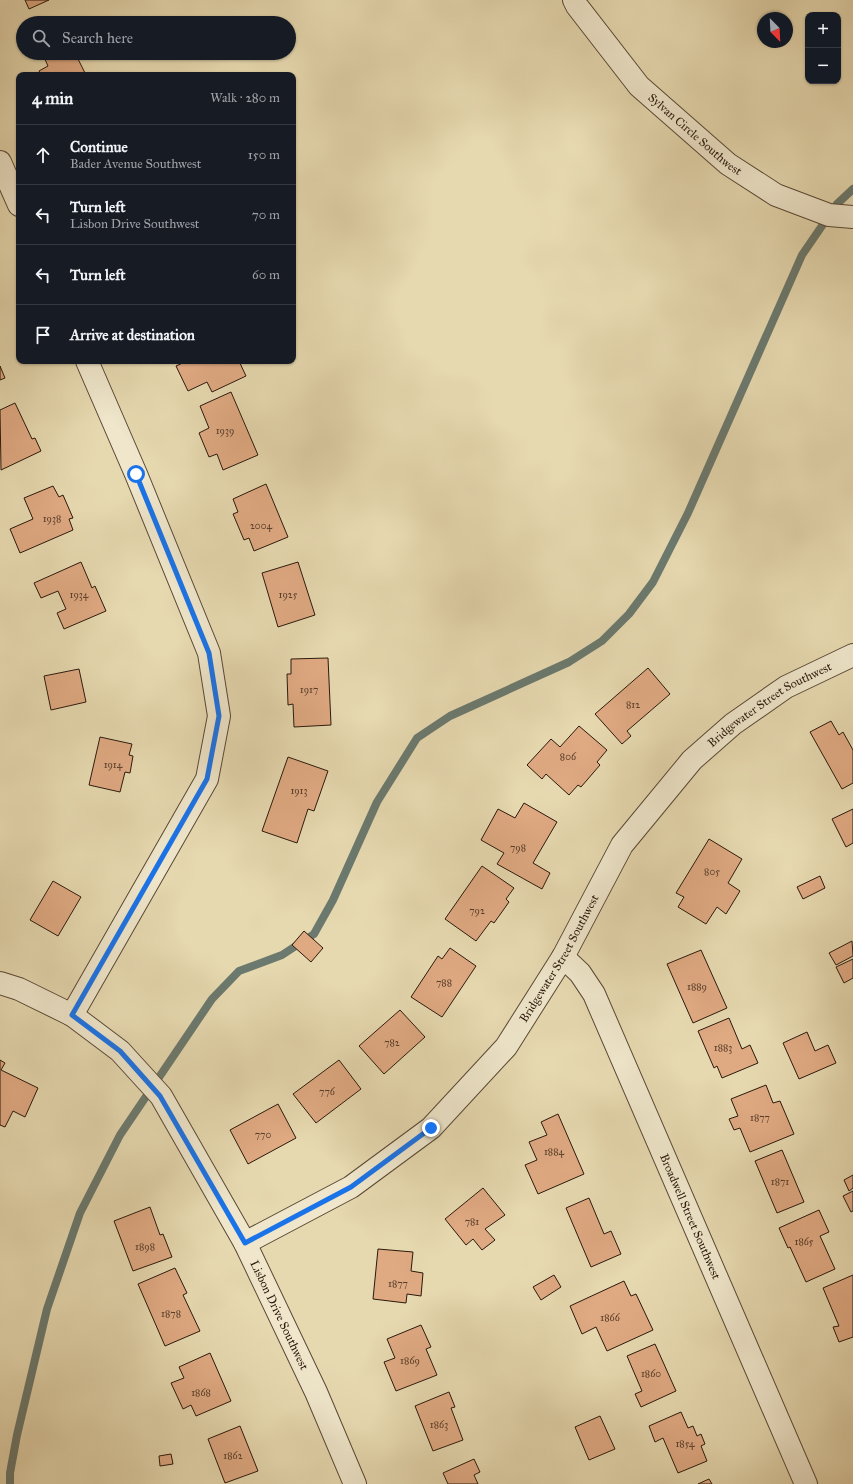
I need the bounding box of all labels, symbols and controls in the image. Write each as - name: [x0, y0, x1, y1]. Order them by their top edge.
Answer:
- north arrow: [757, 12, 793, 48]
- map controls: [805, 12, 841, 84]
- button: +: [805, 12, 841, 48]
- search box: [16, 16, 296, 60]
- icon: search: [30, 27, 52, 49]
- text: Search here: [62, 29, 133, 47]
- button: −: [805, 48, 841, 84]
- text: 4 min: [32, 88, 73, 109]
- text: Walk · 280 m: [210, 90, 280, 106]
- street label: Sylvan Circle Southwest: [645, 90, 745, 179]
- text: Continue: [70, 138, 128, 156]
- icon: ahead: [32, 144, 54, 166]
- text: 150 m: [248, 147, 280, 163]
- text: Bader Avenue Southwest: [70, 156, 201, 172]
- text: Turn left: [70, 198, 126, 216]
- icon: left: [32, 204, 54, 226]
- text: 70 m: [252, 207, 280, 223]
- text: Lisbon Drive Southwest: [70, 216, 199, 232]
- icon: left: [32, 264, 54, 286]
- text: Turn left: [70, 266, 126, 284]
- text: 60 m: [252, 267, 280, 283]
- icon: arrive: [32, 324, 54, 346]
- text: Arrive at destination: [70, 326, 195, 344]
- house number: 1939: [216, 425, 234, 437]
- route start: [127, 465, 145, 483]
- house number: 1938: [43, 513, 61, 525]
- house number: 2004: [250, 520, 272, 532]
- house number: 1934: [70, 589, 89, 601]
- house number: 1925: [279, 589, 298, 601]
- street label: Bridgewater Street Southwest: [705, 659, 835, 750]
- house number: 1917: [300, 684, 318, 696]
- house number: 812: [626, 699, 640, 711]
- house number: 806: [560, 751, 577, 763]
- house number: 1914: [104, 759, 123, 771]
- house number: 1913: [290, 785, 308, 797]
- house number: 798: [510, 842, 526, 854]
- house number: 805: [704, 866, 720, 878]
- street label: Bridgewater Street Southwest: [516, 891, 602, 1025]
- house number: 792: [469, 905, 485, 917]
- house number: 788: [436, 977, 452, 989]
- house number: 1889: [687, 981, 707, 993]
- house number: 782: [384, 1037, 400, 1049]
- house number: 1883: [714, 1042, 732, 1054]
- house number: 776: [319, 1086, 336, 1098]
- house number: 1877: [750, 1112, 770, 1124]
- route end: [422, 1119, 440, 1137]
- house number: 770: [255, 1129, 271, 1141]
- house number: 1884: [544, 1146, 565, 1158]
- street label: Broadwell Street Southwest: [657, 1152, 724, 1282]
- house number: 1871: [771, 1176, 789, 1188]
- house number: 781: [465, 1216, 479, 1228]
- house number: 1865: [794, 1236, 814, 1248]
- house number: 1898: [135, 1241, 155, 1253]
- street label: Lisbon Drive Southwest: [247, 1258, 312, 1373]
- house number: 1877: [388, 1278, 408, 1290]
- house number: 1878: [161, 1308, 181, 1320]
- house number: 1866: [600, 1312, 621, 1324]
- house number: 1869: [400, 1355, 420, 1367]
- house number: 1860: [641, 1368, 661, 1380]
- house number: 1868: [191, 1387, 211, 1399]
- house number: 1863: [430, 1419, 448, 1431]
- house number: 1854: [675, 1438, 695, 1450]
- house number: 1862: [223, 1450, 243, 1462]

